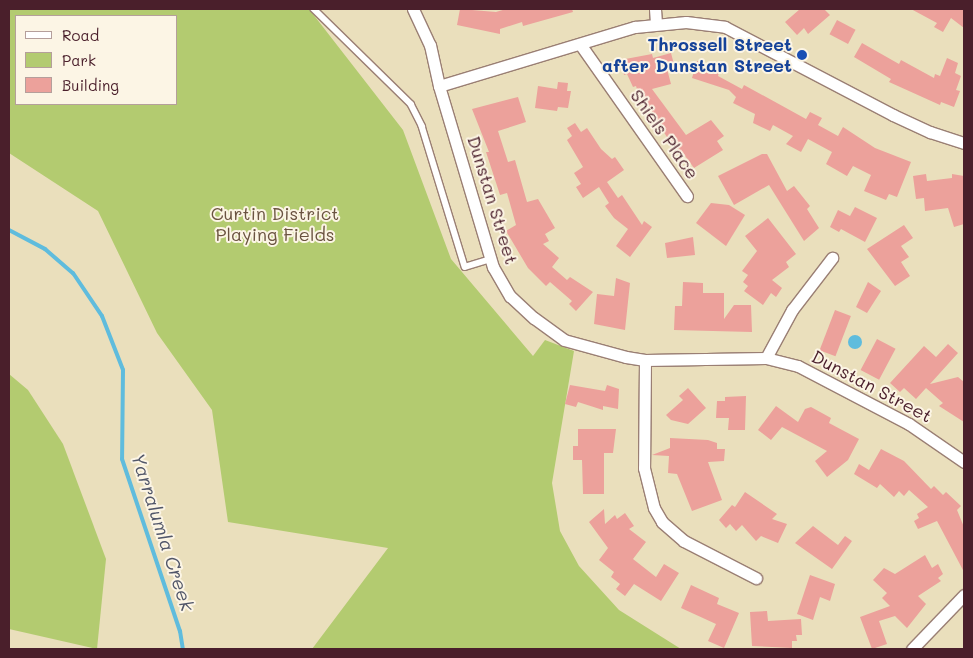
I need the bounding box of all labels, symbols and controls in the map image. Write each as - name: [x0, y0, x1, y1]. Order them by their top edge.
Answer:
- legend: [15, 15, 178, 105]
- text: Road: [62, 25, 99, 45]
- place label: Throssell Street after Dunstan Street: [602, 34, 792, 76]
- marker: Throssell Street after Dunstan Street: [796, 49, 808, 61]
- text: Park: [62, 50, 96, 70]
- text: Building: [62, 75, 119, 95]
- street label: Shiels Place: [626, 85, 704, 183]
- street label: Dunstan Street: [463, 133, 523, 267]
- park label: Curtin District Playing Fields: [211, 203, 339, 245]
- street label: Dunstan Street: [808, 345, 936, 427]
- water label: Yarralumla Creek: [127, 450, 199, 614]

